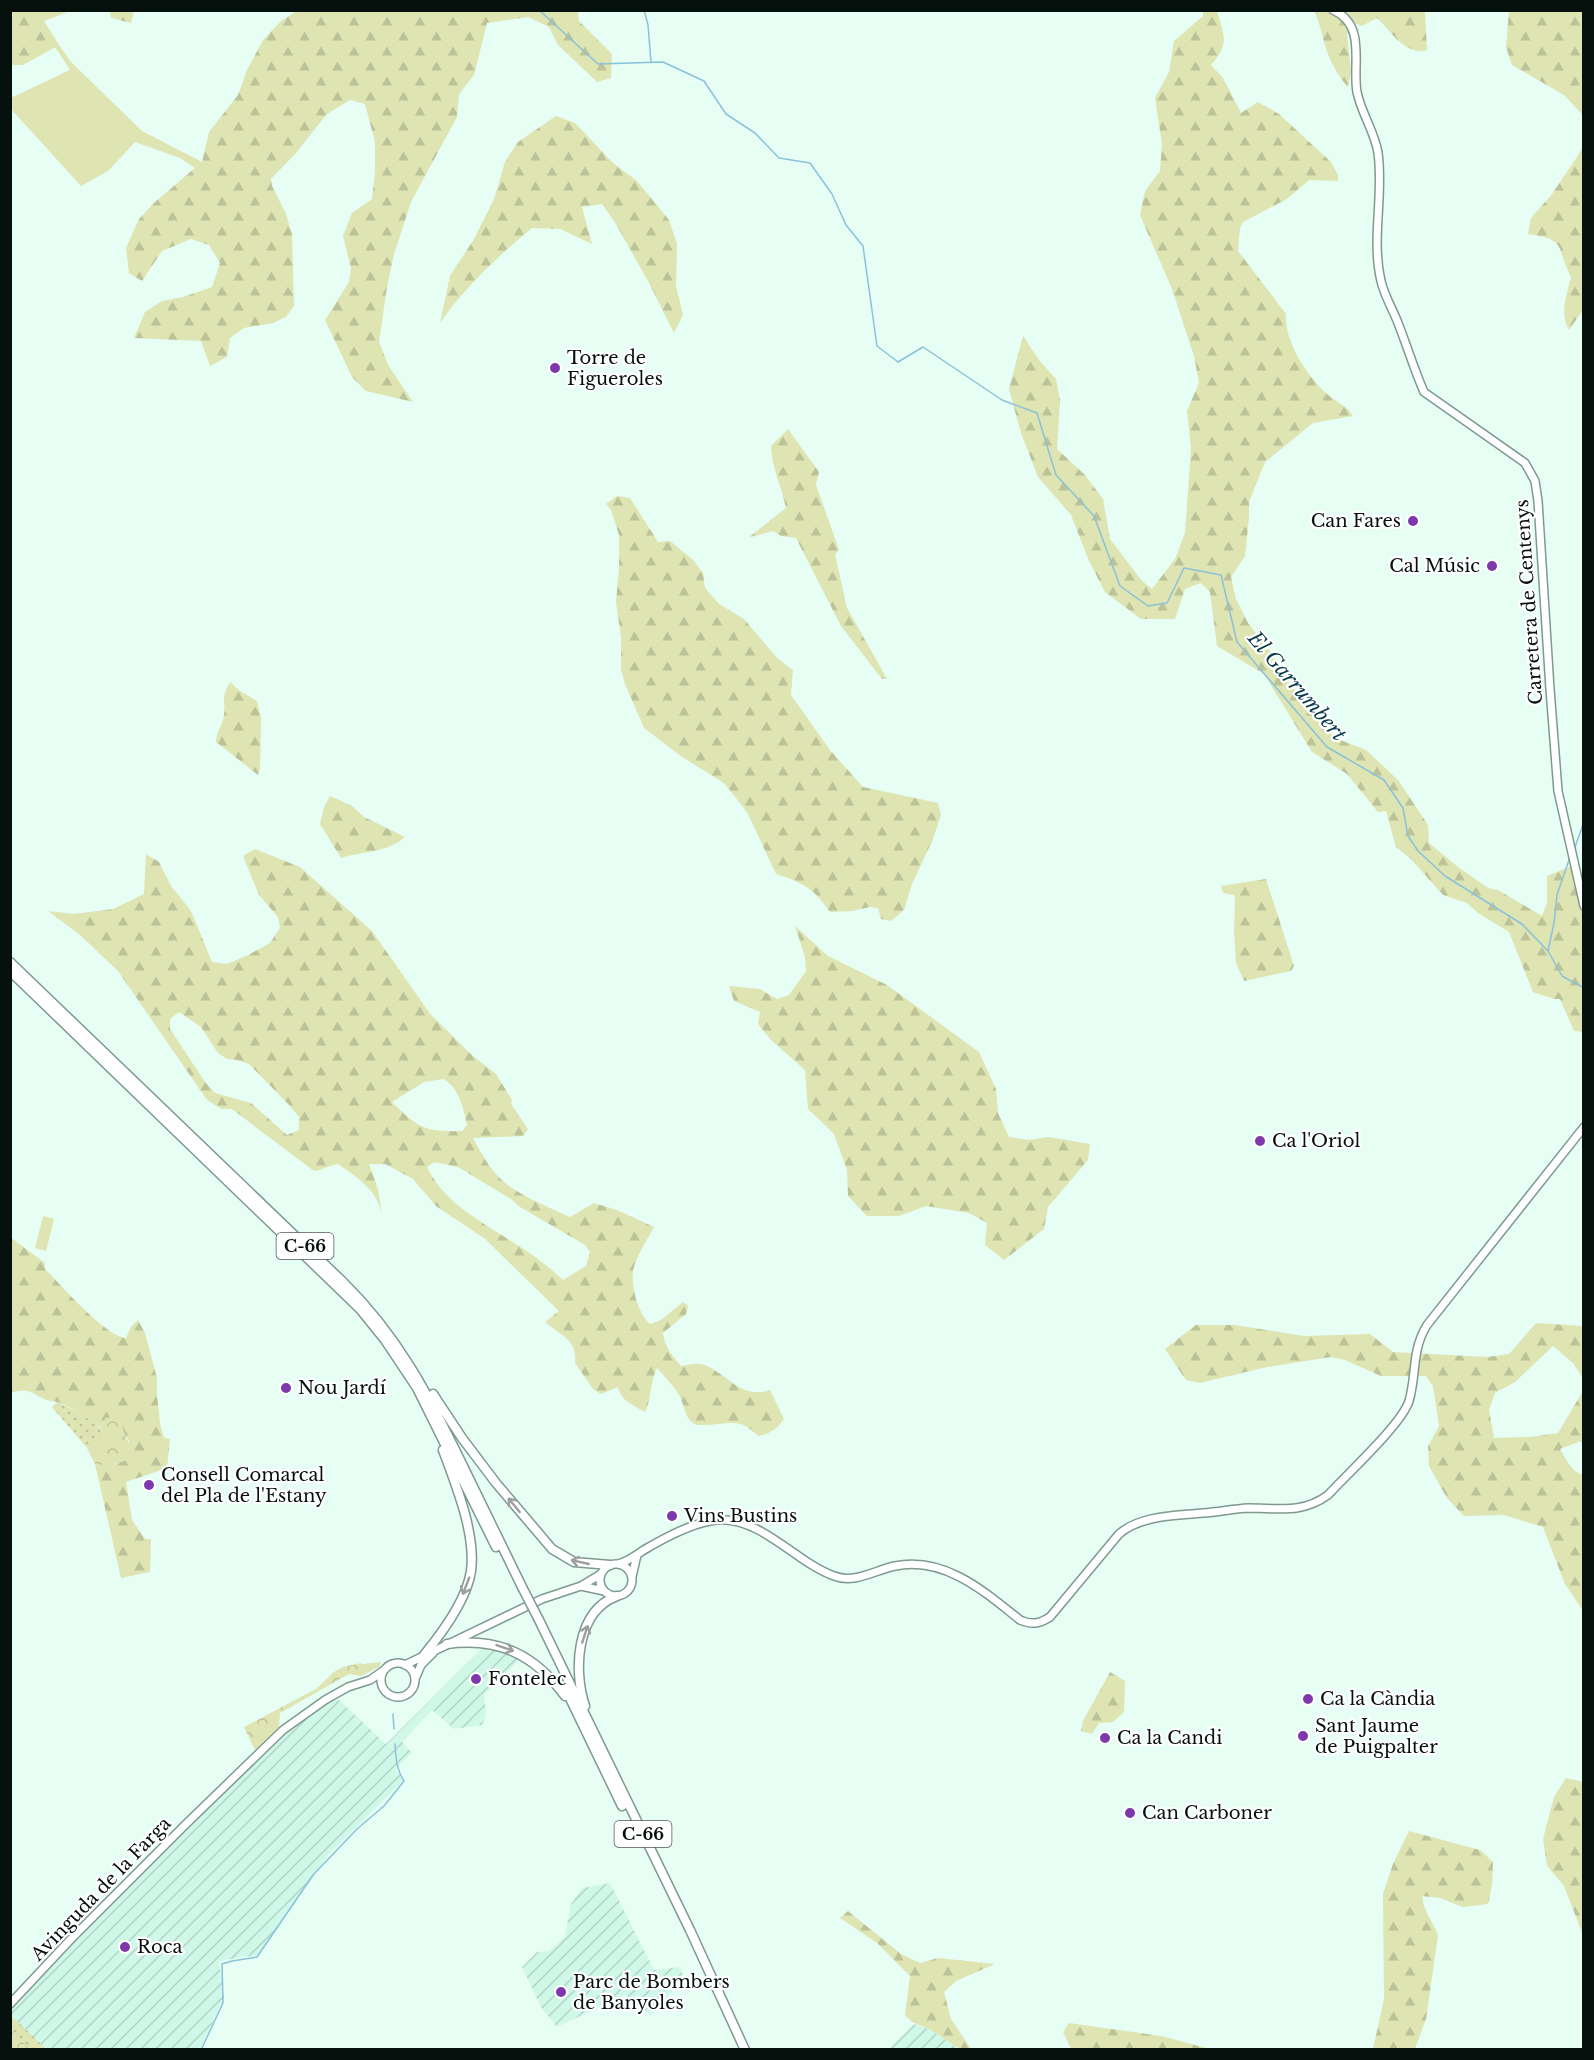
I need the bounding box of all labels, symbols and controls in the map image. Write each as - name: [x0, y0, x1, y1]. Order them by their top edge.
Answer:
- place label: Torre de Figueroles: [567, 347, 663, 390]
- marker: Torre de Figueroles: [548, 361, 562, 375]
- street label: Carretera de Centenys: [1511, 499, 1547, 705]
- place label: Can Fares: [1311, 510, 1401, 532]
- marker: Can Fares: [1406, 514, 1420, 528]
- place label: Cal Músic: [1389, 555, 1480, 577]
- marker: Cal Músic: [1485, 559, 1499, 573]
- water label: El Garrumbert: [1242, 626, 1352, 746]
- place label: Ca l'Oriol: [1272, 1130, 1360, 1152]
- marker: Ca l'Oriol: [1253, 1134, 1267, 1148]
- road number: C-66: [276, 1233, 334, 1259]
- place label: Nou Jardí: [298, 1377, 387, 1399]
- marker: Nou Jardí: [279, 1381, 293, 1395]
- place label: Consell Comarcal del Pla de l'Estany: [161, 1464, 327, 1507]
- marker: Consell Comarcal del Pla de l'Estany: [142, 1478, 156, 1492]
- one-way arrow: [507, 1498, 521, 1513]
- place label: Vins Bustins: [683, 1505, 797, 1527]
- marker: Vins Bustins: [665, 1509, 679, 1523]
- one-way arrow: [571, 1556, 590, 1568]
- one-way arrow: [460, 1576, 471, 1595]
- one-way arrow: [580, 1626, 591, 1644]
- one-way arrow: [495, 1643, 514, 1654]
- place label: Fontelec: [488, 1668, 567, 1690]
- marker: Fontelec: [469, 1672, 483, 1686]
- place label: Ca la Càndia: [1320, 1688, 1435, 1710]
- marker: Ca la Càndia: [1301, 1692, 1315, 1706]
- place label: Sant Jaume de Puigpalter: [1315, 1715, 1438, 1758]
- place label: Ca la Candi: [1117, 1727, 1222, 1749]
- marker: Sant Jaume de Puigpalter: [1296, 1729, 1310, 1743]
- marker: Ca la Candi: [1098, 1731, 1112, 1745]
- place label: Can Carboner: [1142, 1802, 1272, 1824]
- marker: Can Carboner: [1123, 1806, 1137, 1820]
- street label: Avinguda de la Farga: [26, 1812, 175, 1966]
- road number: C-66: [614, 1821, 672, 1847]
- place label: Roca: [137, 1936, 182, 1958]
- marker: Roca: [118, 1940, 132, 1954]
- place label: Parc de Bombers de Banyoles: [573, 1971, 730, 2014]
- marker: Parc de Bombers de Banyoles: [554, 1985, 568, 1999]

